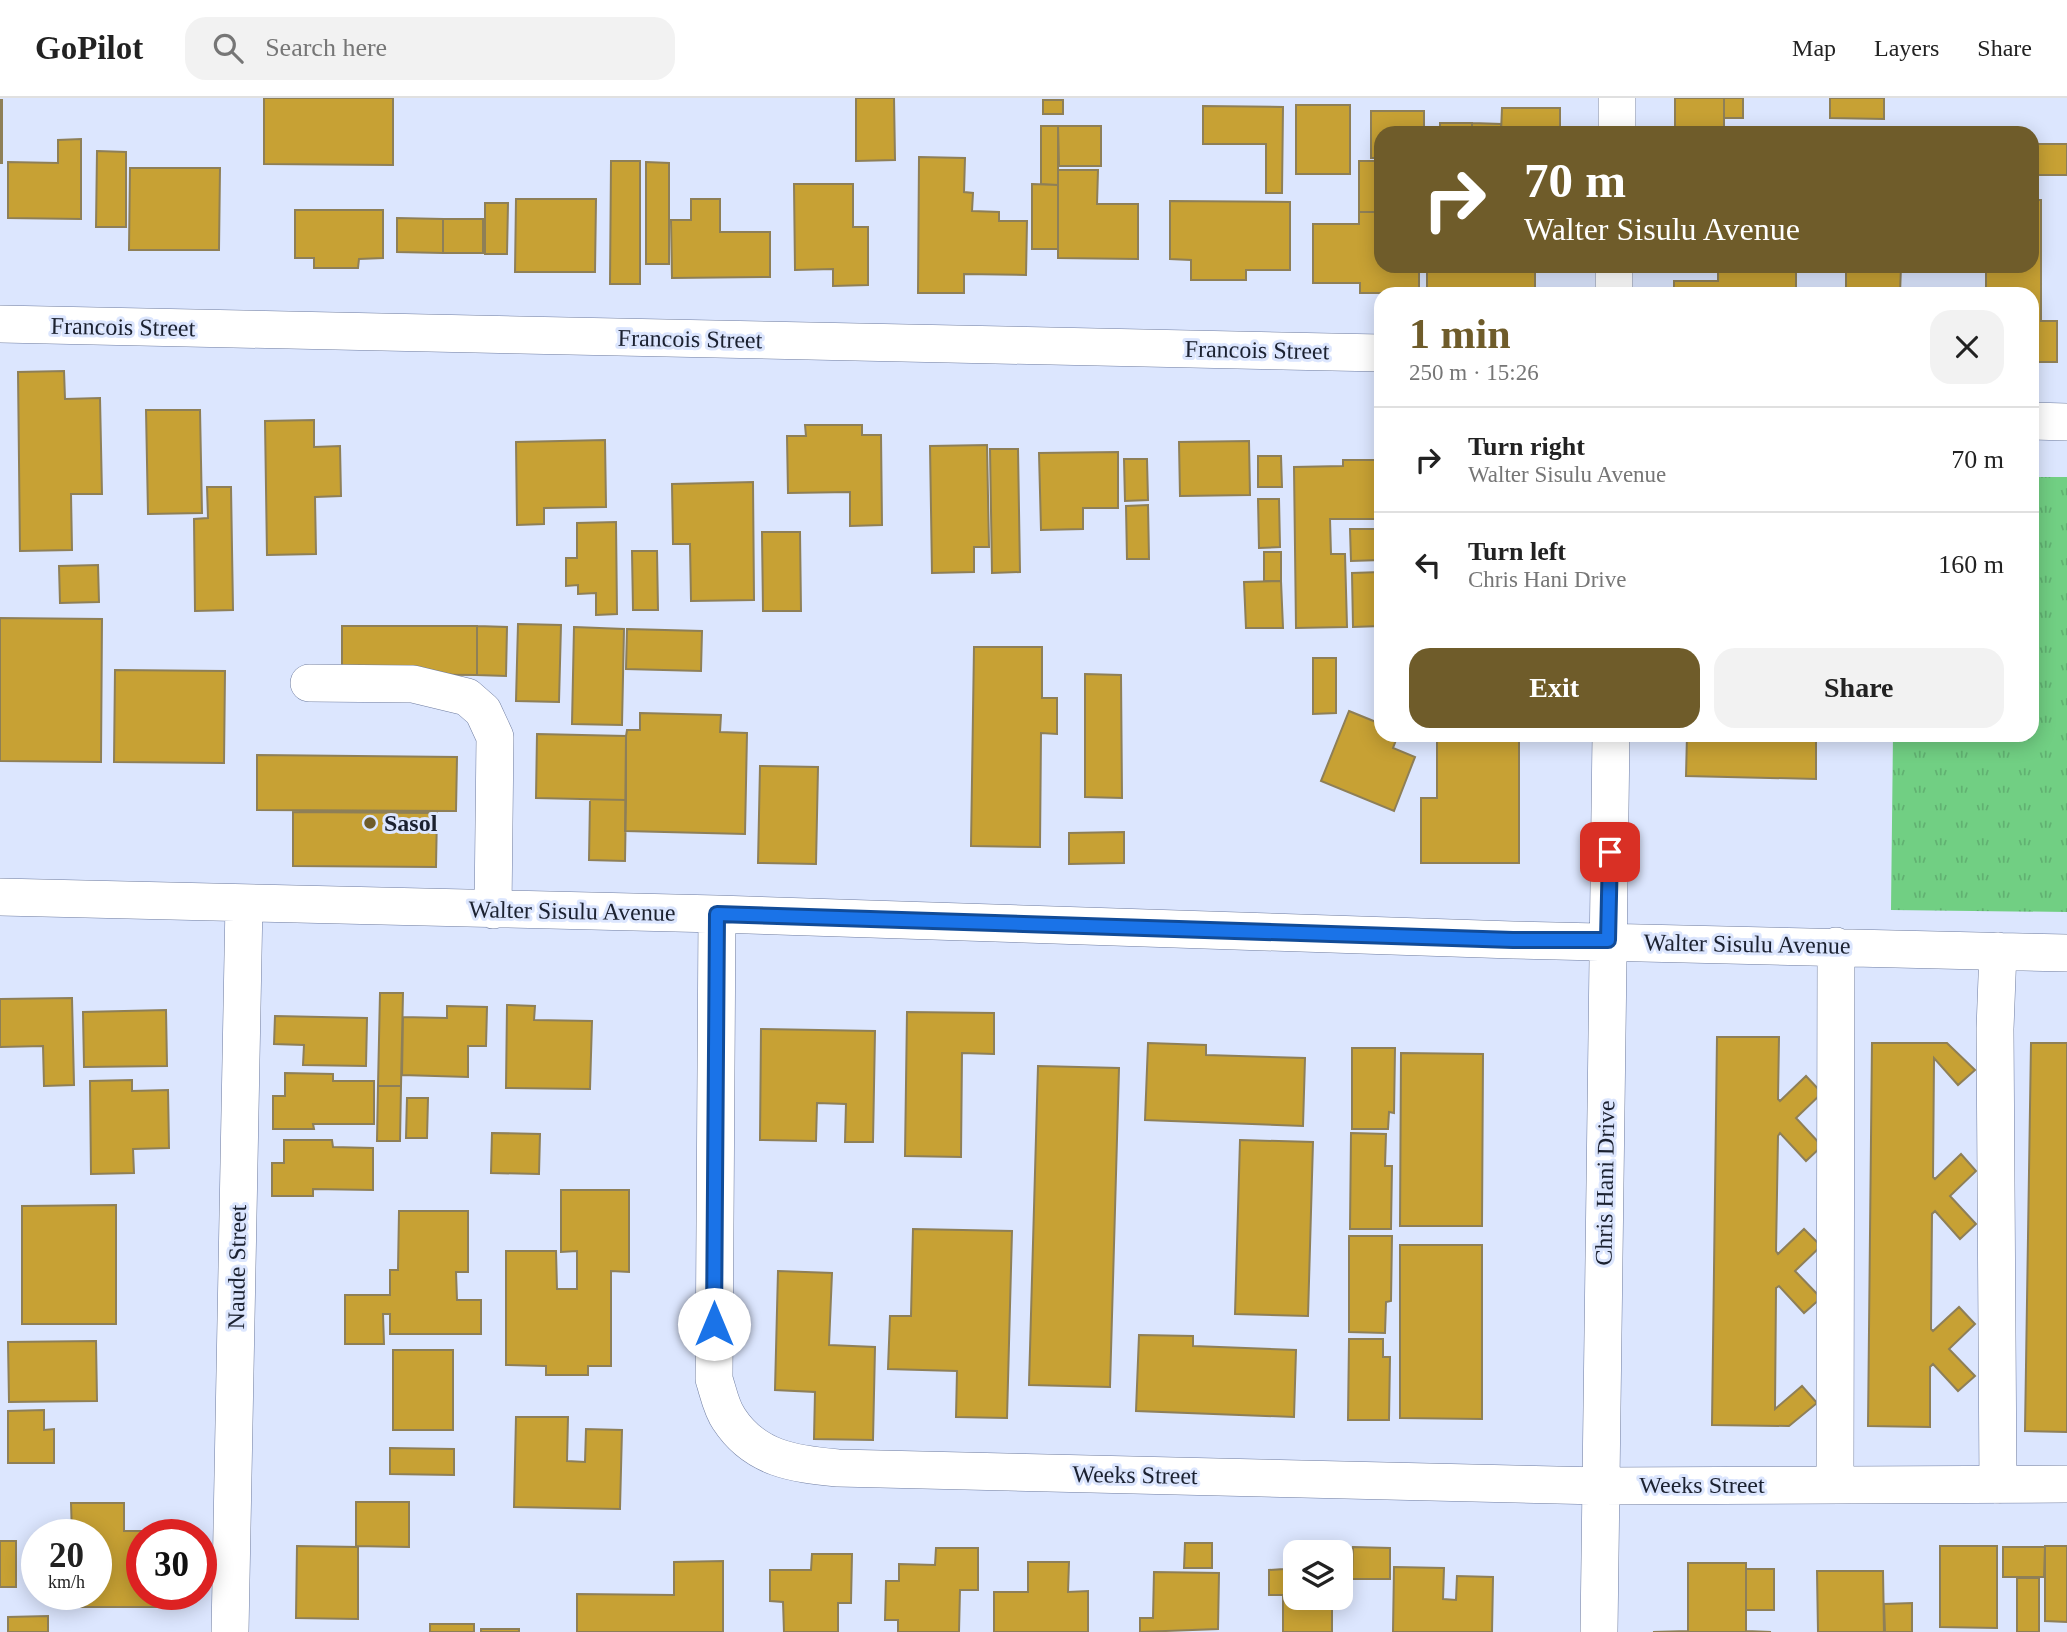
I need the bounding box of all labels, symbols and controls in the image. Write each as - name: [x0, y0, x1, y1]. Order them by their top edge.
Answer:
- search box: [185, 17, 675, 80]
- icon: search: [209, 29, 247, 67]
- text: GoPilot: [35, 30, 143, 66]
- text: Search here: [265, 33, 387, 62]
- text: Map: [1792, 35, 1836, 61]
- text: Layers: [1874, 35, 1939, 61]
- text: Share: [1977, 35, 2032, 61]
- text: 70 m: [1524, 153, 1626, 208]
- icon: right: [1409, 154, 1500, 245]
- text: Walter Sisulu Avenue: [1524, 211, 1800, 247]
- button: close: [1930, 310, 2004, 384]
- text: 1 min: [1409, 311, 1511, 357]
- street label: Francois Street: [50, 313, 196, 341]
- street label: Francois Street: [617, 325, 763, 353]
- street label: Francois Street: [1184, 336, 1330, 364]
- text: 250 m · 15:26: [1409, 360, 1539, 385]
- text: Turn right: [1468, 432, 1585, 461]
- icon: right: [1409, 441, 1447, 479]
- text: 70 m: [1951, 445, 2004, 474]
- text: Walter Sisulu Avenue: [1468, 462, 1666, 487]
- text: Turn left: [1468, 537, 1566, 566]
- icon: left: [1409, 546, 1447, 584]
- text: 160 m: [1938, 550, 2004, 579]
- text: Chris Hani Drive: [1468, 567, 1626, 592]
- button: Exit: [1409, 648, 1700, 728]
- button: Share: [1714, 648, 2004, 728]
- place label: Sasol: [384, 810, 438, 836]
- marker: Sasol: [362, 815, 378, 831]
- pin: [1580, 822, 1640, 882]
- icon: arrive: [1591, 833, 1629, 871]
- street label: Walter Sisulu Avenue: [468, 896, 676, 926]
- street label: Walter Sisulu Avenue: [1643, 929, 1851, 959]
- street label: Chris Hani Drive: [1591, 1100, 1619, 1266]
- street label: Naude Street: [223, 1204, 251, 1330]
- position arrow: [677, 1287, 751, 1361]
- street label: Weeks Street: [1072, 1461, 1198, 1489]
- street label: Weeks Street: [1639, 1472, 1765, 1498]
- speed limit sign: 30: [126, 1519, 217, 1610]
- text: 20: [49, 1536, 84, 1575]
- map controls: [1283, 1540, 1353, 1610]
- button: layers: [1283, 1540, 1353, 1610]
- text: km/h: [48, 1572, 85, 1592]

